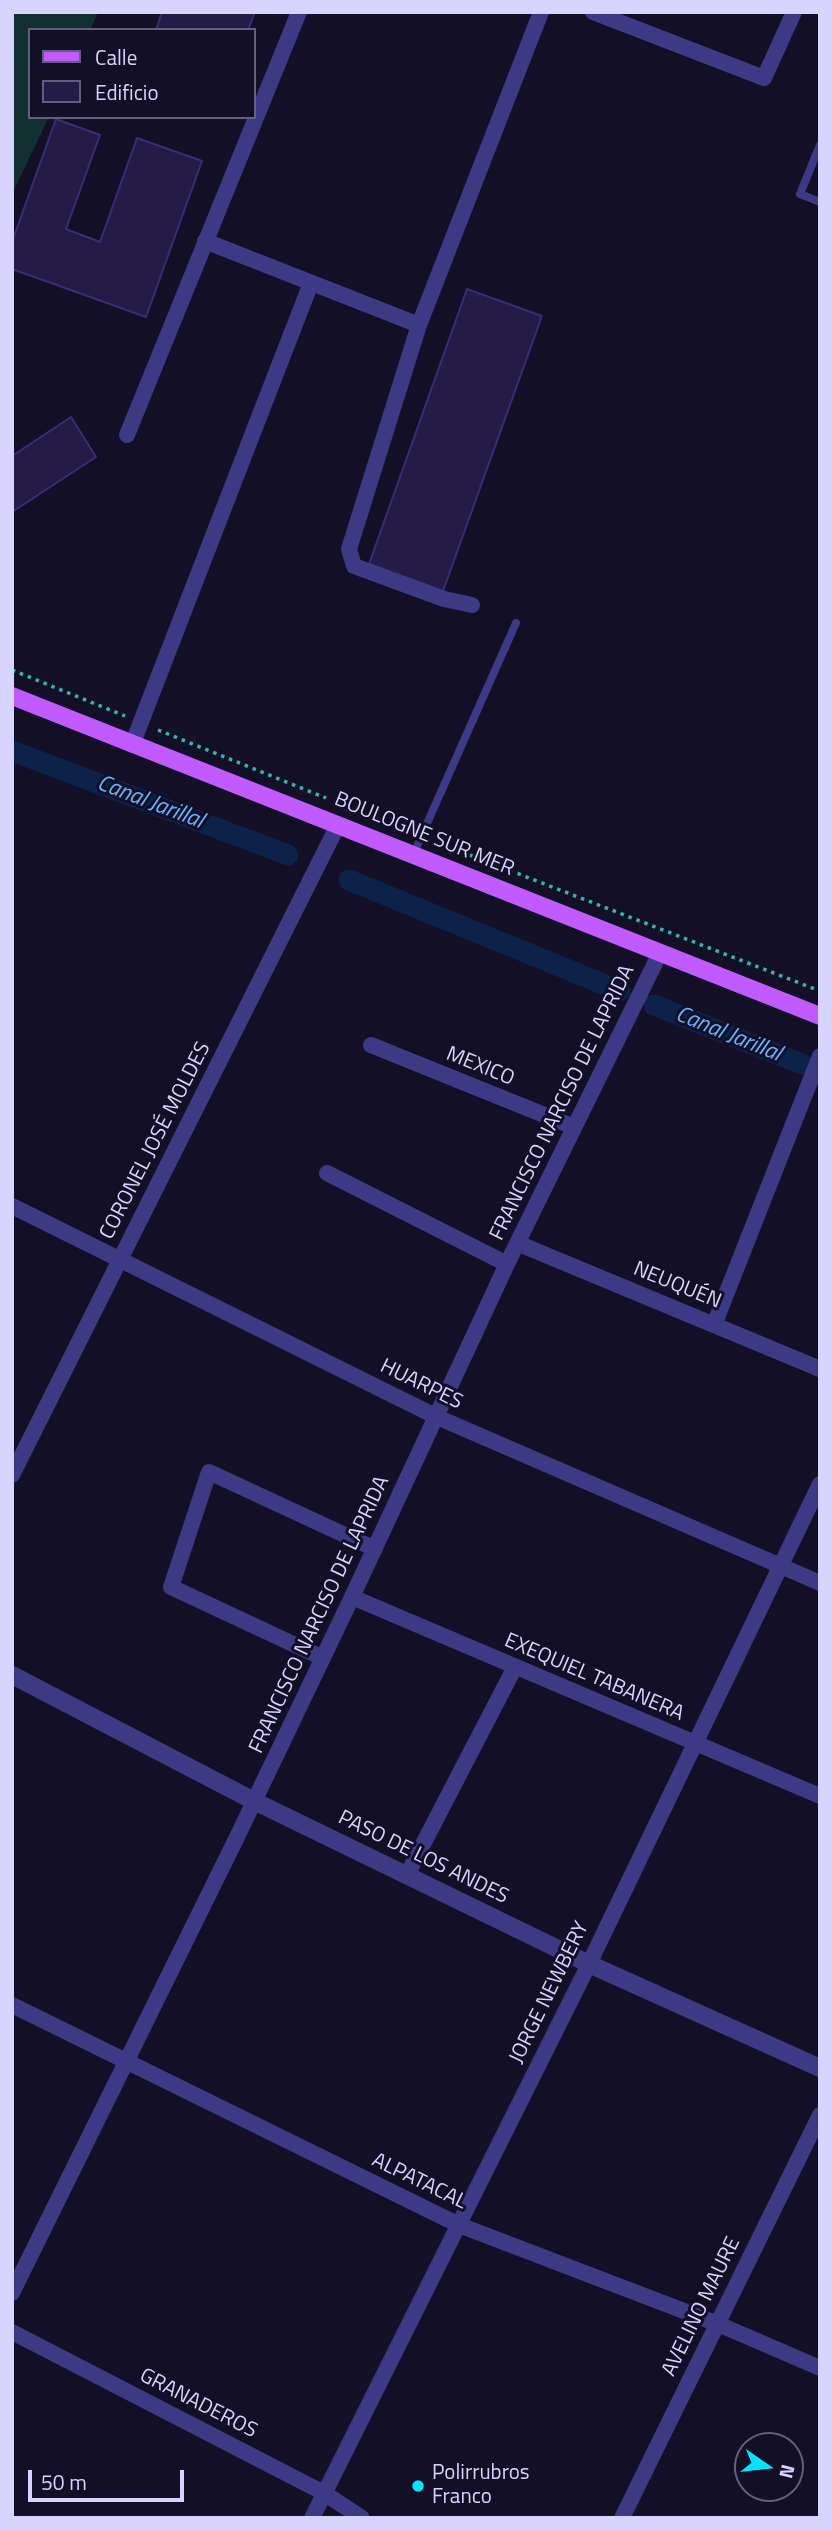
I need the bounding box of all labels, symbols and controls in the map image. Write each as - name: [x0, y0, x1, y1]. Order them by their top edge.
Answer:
- legend: [28, 28, 256, 119]
- text: Calle: [95, 41, 137, 73]
- text: Edificio: [95, 76, 159, 108]
- water label: Canal Jarillal: [93, 770, 207, 836]
- street label: BOULOGNE SUR MER: [330, 787, 518, 883]
- street label: FRANCISCO NARCISO DE LAPRIDA: [485, 961, 641, 1245]
- water label: Canal Jarillal: [671, 1001, 785, 1069]
- street label: CORONEL JOSÉ MOLDES: [95, 1038, 217, 1244]
- street label: MEXICO: [442, 1042, 518, 1092]
- street label: NEUQUÉN: [629, 1257, 725, 1315]
- street label: HUARPES: [376, 1354, 466, 1416]
- street label: FRANCISCO NARCISO DE LAPRIDA: [245, 1472, 395, 1758]
- street label: EXEQUIEL TABANERA: [500, 1629, 688, 1727]
- street label: PASO DE LOS ANDES: [334, 1806, 512, 1910]
- street label: JORGE NEWBERY: [505, 1918, 595, 2068]
- street label: ALPATACAL: [368, 2148, 470, 2216]
- street label: AVELINO MAURE: [657, 2233, 747, 2381]
- street label: GRANADEROS: [135, 2364, 261, 2444]
- north arrow: [734, 2432, 804, 2502]
- scale bar: [32, 2456, 187, 2500]
- place label: Polirrubros Franco: [432, 2461, 530, 2511]
- text: N: [772, 2462, 804, 2482]
- text: 50 m: [41, 2466, 87, 2498]
- marker: Polirrubros Franco: [410, 2478, 426, 2494]

